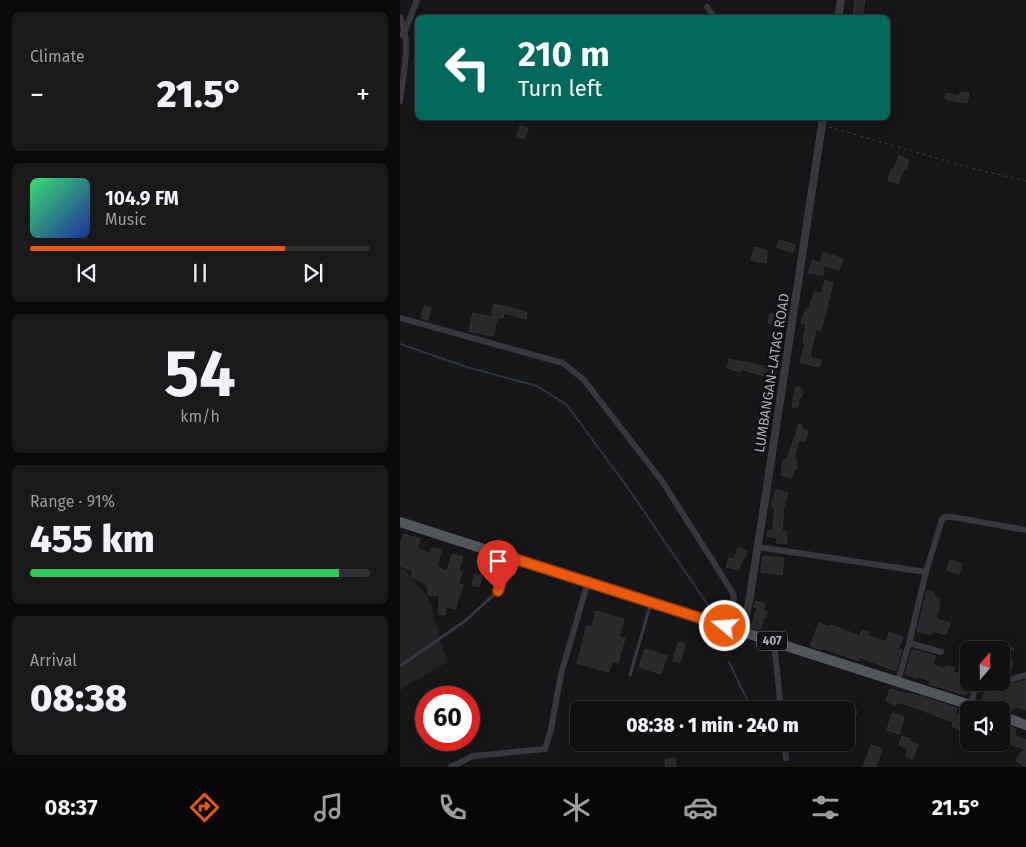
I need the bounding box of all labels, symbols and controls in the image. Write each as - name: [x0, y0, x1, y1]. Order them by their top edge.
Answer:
- text: 210 m: [518, 33, 610, 75]
- icon: left: [435, 35, 500, 100]
- text: Climate: [30, 47, 85, 66]
- text: 21.5°: [157, 71, 243, 117]
- text: Turn left: [518, 75, 602, 102]
- text: −: [30, 78, 44, 111]
- text: +: [356, 78, 370, 111]
- text: 104.9 FM: [105, 187, 179, 210]
- text: Music: [105, 210, 146, 229]
- icon: previous: [73, 259, 101, 287]
- icon: pause: [186, 259, 214, 287]
- icon: next: [299, 259, 327, 287]
- street label: LUMBANGAN-LATAG ROAD: [751, 292, 793, 454]
- text: 54: [164, 335, 236, 413]
- text: km/h: [180, 407, 220, 426]
- text: Range · 91%: [30, 492, 115, 511]
- text: 455 km: [30, 516, 155, 562]
- pin: [477, 540, 519, 591]
- icon: arrive: [484, 547, 512, 575]
- position arrow: [698, 599, 750, 651]
- road number: 407: [757, 631, 787, 650]
- north arrow: [960, 641, 1010, 691]
- map controls: [960, 641, 1010, 751]
- text: Arrival: [30, 651, 77, 670]
- text: 08:38: [30, 675, 127, 721]
- speed limit sign: 60: [415, 686, 480, 751]
- button: sound: [960, 701, 1010, 751]
- text: 08:38 · 1 min · 240 m: [626, 714, 799, 737]
- icon: directions: [187, 790, 222, 825]
- icon: music: [311, 790, 346, 825]
- icon: phone: [435, 790, 470, 825]
- icon: climate: [559, 790, 594, 825]
- icon: car: [683, 790, 718, 825]
- icon: filters: [808, 790, 843, 825]
- text: 08:37: [45, 794, 98, 821]
- text: 21.5°: [932, 794, 981, 821]

